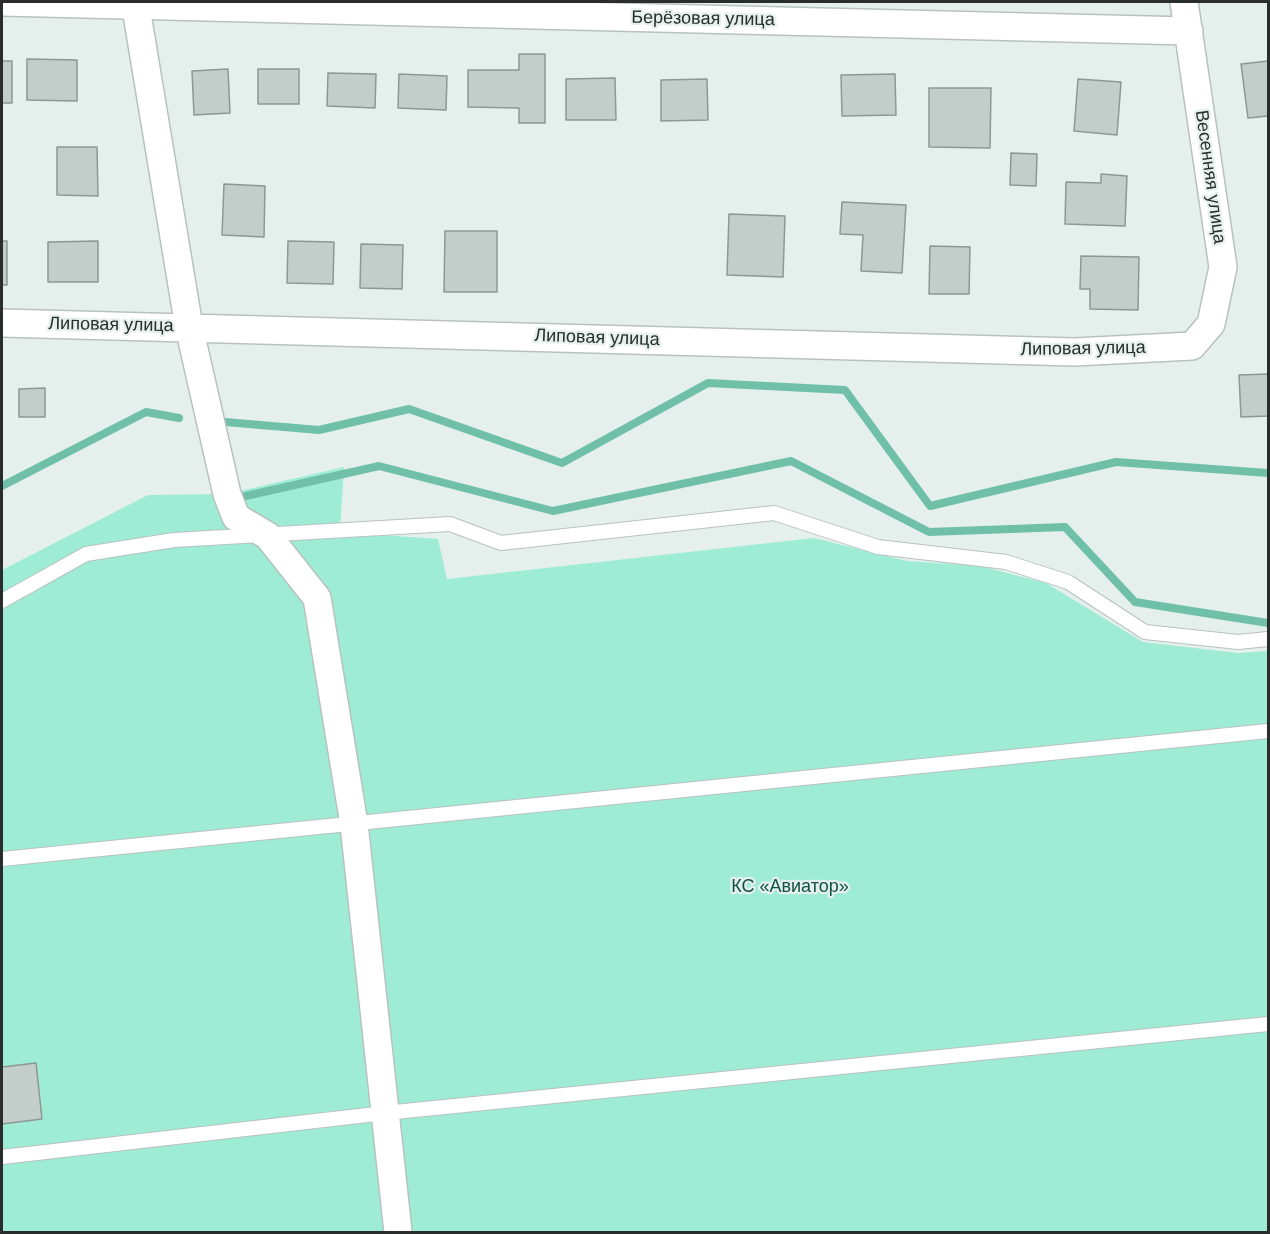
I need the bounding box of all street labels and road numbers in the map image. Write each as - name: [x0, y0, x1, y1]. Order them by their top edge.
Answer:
- street label: Берёзовая улица: [631, 7, 775, 31]
- street label: Весенняя улица: [1190, 109, 1230, 245]
- street label: Липовая улица: [48, 313, 174, 337]
- street label: Липовая улица: [534, 325, 660, 351]
- street label: Липовая улица: [1020, 337, 1146, 361]

